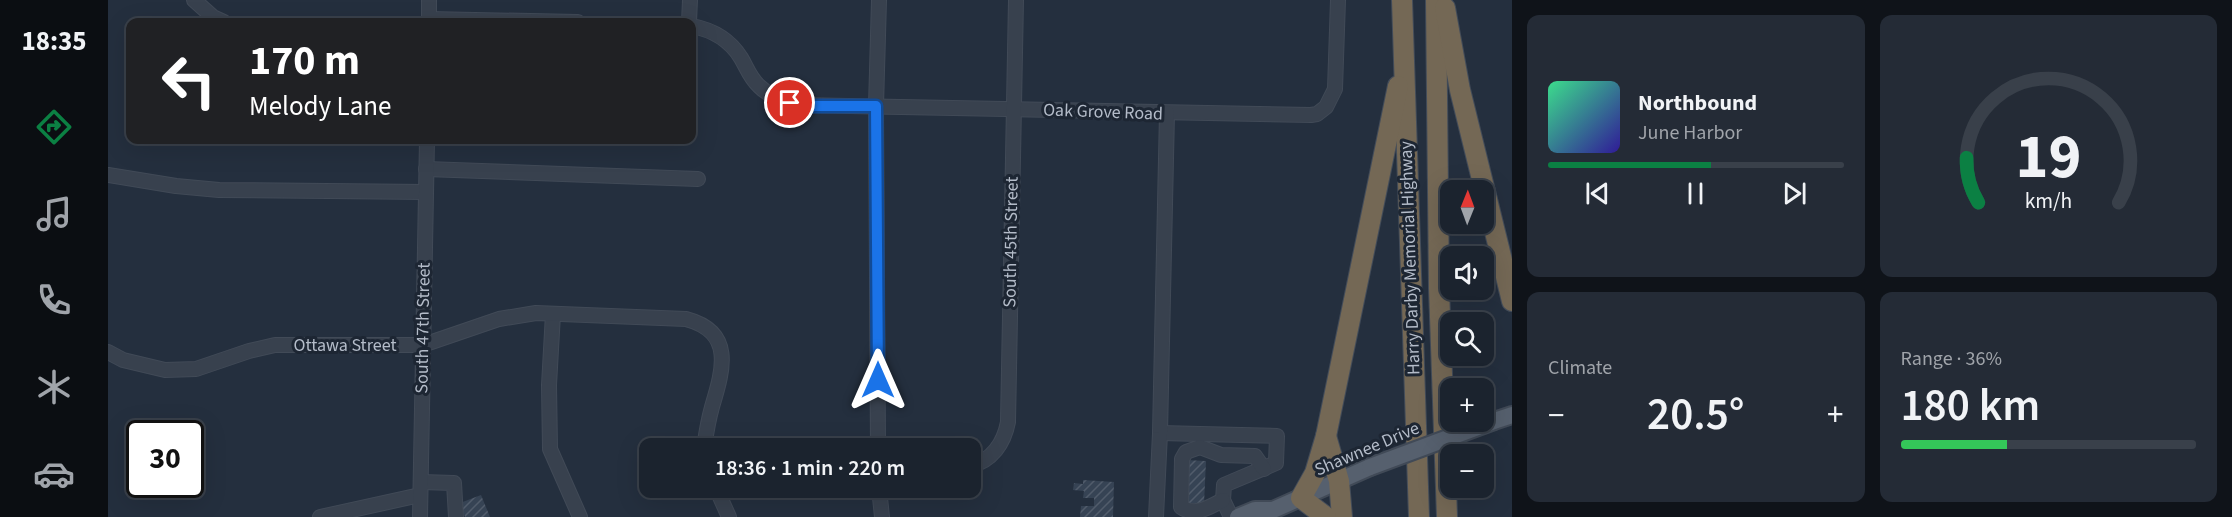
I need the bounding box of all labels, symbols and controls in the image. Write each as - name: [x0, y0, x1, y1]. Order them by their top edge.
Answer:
- text: 18:35: [21, 22, 87, 61]
- text: 170 m: [249, 31, 360, 91]
- icon: left: [150, 42, 228, 120]
- pin: [764, 77, 815, 128]
- icon: arrive: [773, 86, 806, 119]
- text: Melody Lane: [249, 87, 391, 126]
- text: Northbound: [1638, 87, 1757, 119]
- street label: Oak Grove Road: [1043, 97, 1163, 127]
- icon: directions: [33, 106, 75, 148]
- text: 19: [2015, 113, 2081, 202]
- text: June Harbor: [1638, 119, 1742, 147]
- street label: Harry Darby Memorial Highway: [1393, 140, 1427, 375]
- street label: South 45th Street: [997, 176, 1025, 308]
- icon: previous: [1581, 177, 1614, 210]
- icon: pause: [1679, 177, 1712, 210]
- icon: next: [1778, 177, 1811, 210]
- north arrow: [1440, 180, 1494, 234]
- map controls: [1440, 180, 1494, 498]
- text: km/h: [2024, 186, 2072, 217]
- icon: music: [33, 193, 75, 235]
- button: sound: [1440, 246, 1494, 300]
- street label: South 47th Street: [409, 262, 437, 394]
- icon: phone: [33, 279, 75, 321]
- button: search: [1440, 312, 1494, 366]
- street label: Ottawa Street: [294, 333, 396, 358]
- text: Range · 36%: [1901, 345, 2002, 373]
- position arrow: [846, 348, 910, 412]
- text: Climate: [1548, 354, 1612, 382]
- icon: climate: [33, 366, 75, 408]
- text: 180 km: [1901, 374, 2040, 438]
- button: +: [1440, 378, 1494, 432]
- text: 20.5°: [1647, 383, 1744, 447]
- text: −: [1548, 392, 1564, 439]
- text: +: [1827, 392, 1843, 439]
- street label: Shawnee Drive: [1311, 416, 1423, 482]
- speed limit sign: 30: [126, 420, 204, 498]
- button: −: [1440, 444, 1494, 498]
- text: 18:36 · 1 min · 220 m: [715, 452, 905, 484]
- icon: car: [33, 453, 75, 495]

